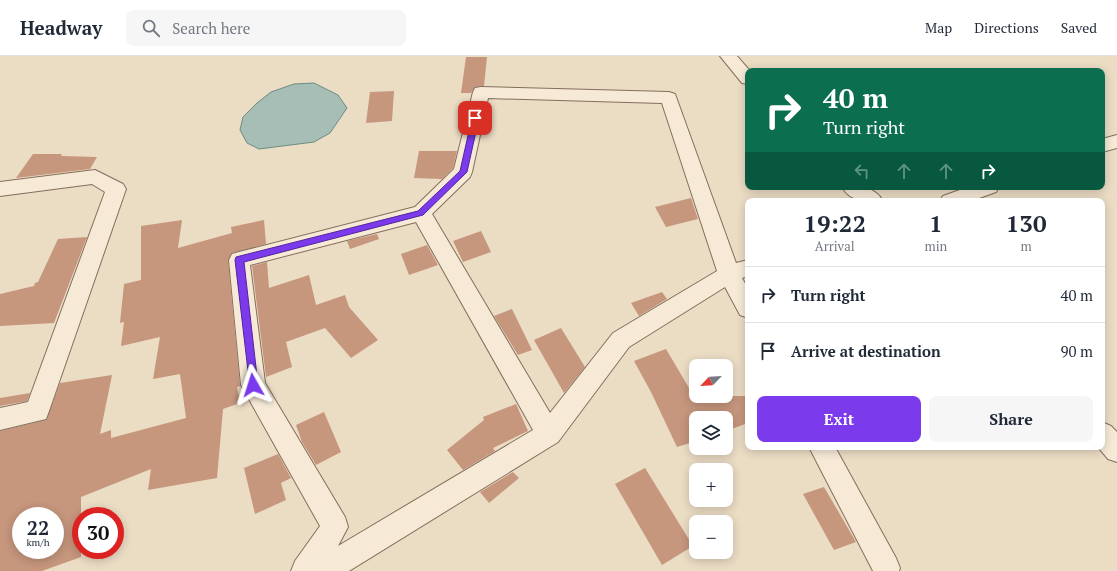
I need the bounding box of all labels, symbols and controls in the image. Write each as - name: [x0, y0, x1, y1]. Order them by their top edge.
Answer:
- search box: [126, 10, 406, 46]
- text: Headway: [20, 15, 102, 40]
- icon: search: [140, 17, 162, 39]
- text: Search here: [172, 18, 250, 38]
- text: Map: [925, 18, 952, 37]
- text: Directions: [974, 18, 1039, 37]
- text: Saved: [1061, 18, 1097, 37]
- text: 40 m: [823, 79, 888, 116]
- icon: right: [757, 84, 809, 136]
- pin: [458, 101, 492, 135]
- icon: arrive: [464, 107, 486, 129]
- text: Turn right: [823, 115, 905, 139]
- icon: left: [851, 160, 873, 182]
- icon: ahead: [893, 160, 915, 182]
- icon: ahead: [935, 160, 957, 182]
- icon: right: [977, 160, 999, 182]
- text: 19:22: [803, 207, 866, 239]
- text: 1: [929, 207, 943, 239]
- text: 130: [1006, 207, 1046, 239]
- text: Arrival: [815, 237, 855, 255]
- text: min: [924, 237, 947, 255]
- text: m: [1021, 237, 1032, 255]
- icon: right: [757, 284, 779, 306]
- text: Turn right: [791, 285, 866, 305]
- text: 40 m: [1060, 285, 1093, 305]
- icon: arrive: [757, 340, 779, 362]
- text: Arrive at destination: [791, 341, 941, 361]
- text: 90 m: [1060, 341, 1093, 361]
- north arrow: [689, 359, 733, 403]
- map controls: [689, 359, 733, 559]
- position arrow: [232, 364, 274, 406]
- button: Exit: [757, 396, 921, 442]
- button: Share: [929, 396, 1093, 442]
- button: layers: [689, 411, 733, 455]
- button: +: [689, 463, 733, 507]
- speed limit sign: 30: [72, 507, 124, 559]
- text: 22: [27, 514, 49, 541]
- button: −: [689, 515, 733, 559]
- text: km/h: [26, 536, 50, 549]

